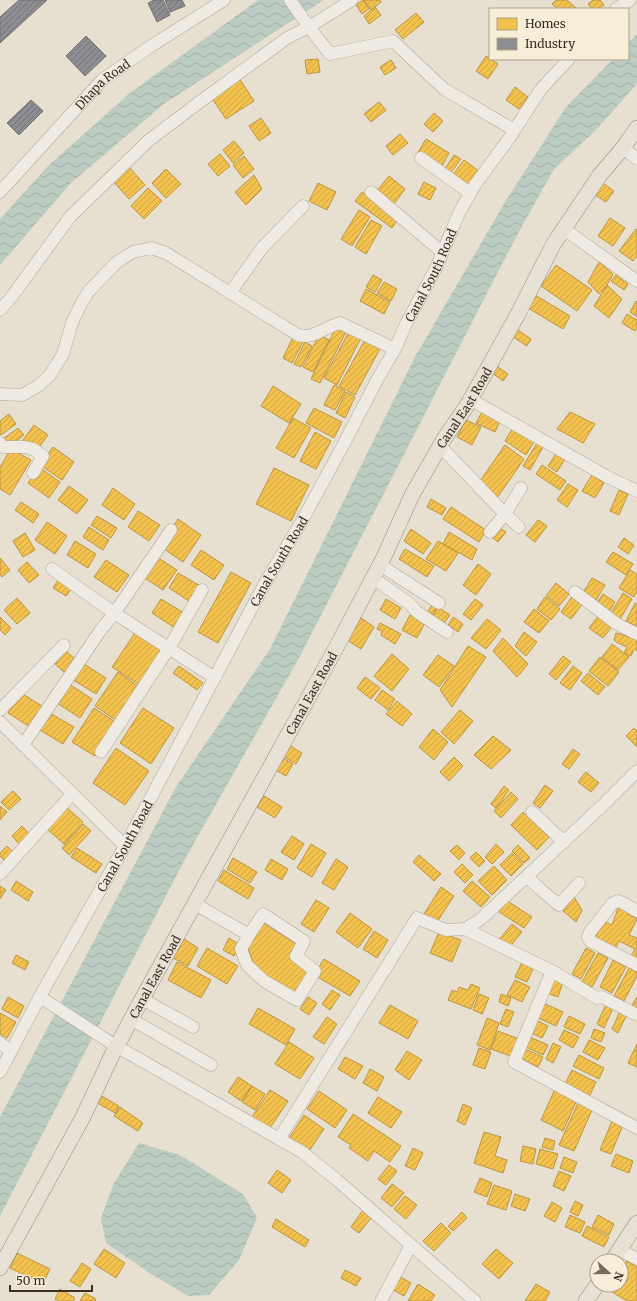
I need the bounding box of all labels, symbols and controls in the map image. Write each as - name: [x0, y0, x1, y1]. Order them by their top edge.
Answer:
- legend: [489, 8, 629, 60]
- text: Homes: [525, 16, 566, 31]
- text: Industry: [525, 36, 575, 51]
- street label: Dhapa Road: [72, 56, 133, 112]
- street label: Canal South Road: [401, 226, 459, 324]
- street label: Canal East Road: [433, 364, 494, 451]
- street label: Canal South Road: [247, 513, 311, 609]
- street label: Canal East Road: [282, 649, 340, 737]
- street label: Canal South Road: [93, 798, 155, 894]
- street label: Canal East Road: [126, 932, 183, 1021]
- north arrow: [589, 1253, 629, 1293]
- scale bar: [10, 1267, 92, 1293]
- text: N: [610, 1270, 626, 1283]
- text: 50 m: [16, 1273, 45, 1288]

